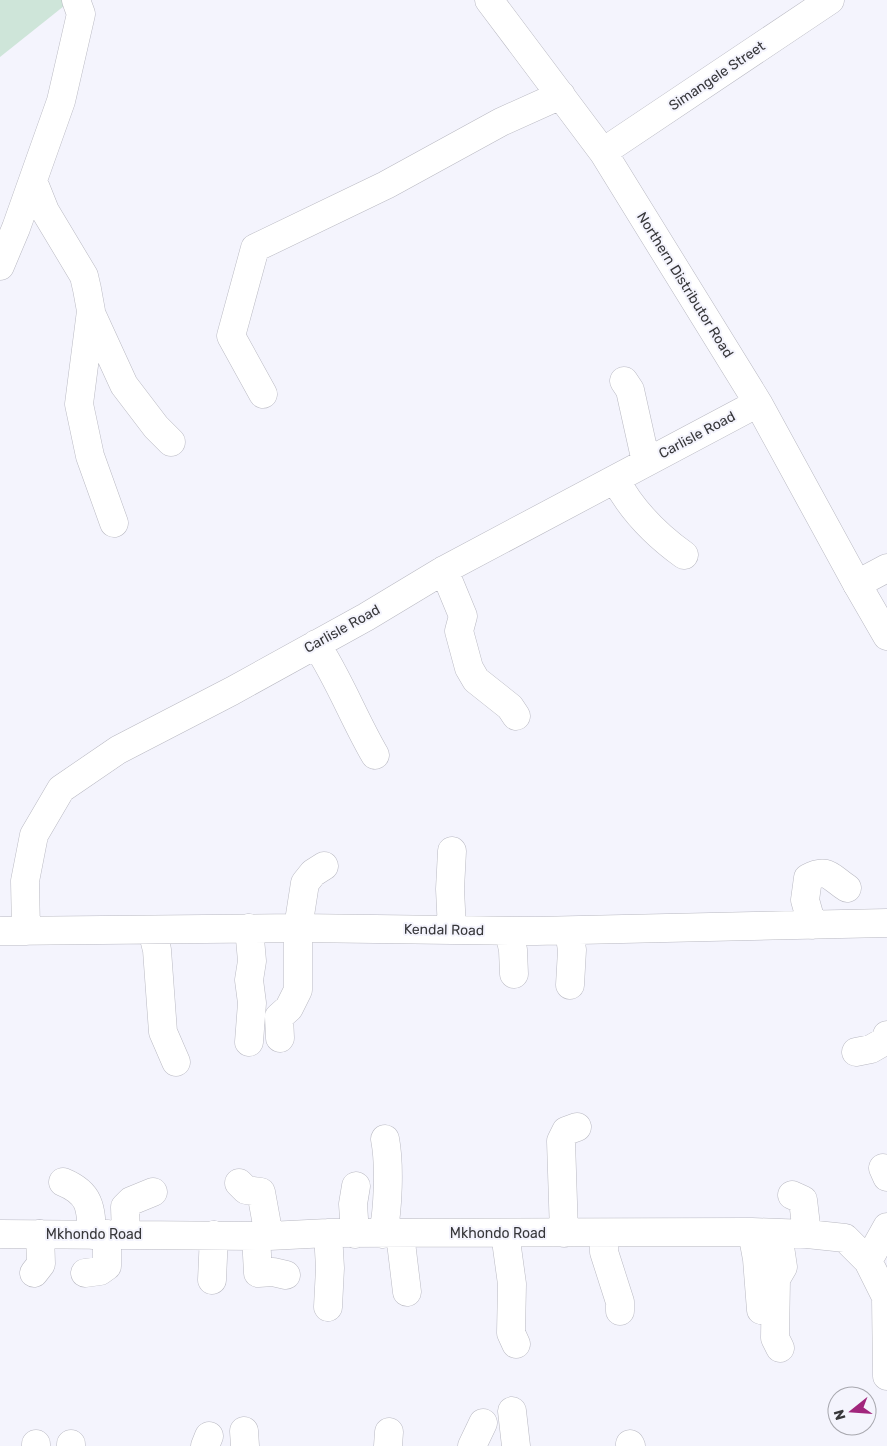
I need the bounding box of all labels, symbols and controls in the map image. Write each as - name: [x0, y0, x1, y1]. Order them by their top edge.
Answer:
- street label: Simangele Street: [666, 37, 769, 114]
- street label: Northern Distributor Road: [633, 209, 737, 361]
- street label: Carlisle Road: [656, 408, 738, 462]
- street label: Carlisle Road: [301, 601, 383, 657]
- street label: Kendal Road: [404, 921, 484, 939]
- street label: Mkhondo Road: [450, 1225, 546, 1242]
- street label: Mkhondo Road: [46, 1226, 142, 1243]
- north arrow: [827, 1386, 877, 1436]
- text: N: [830, 1407, 850, 1422]

